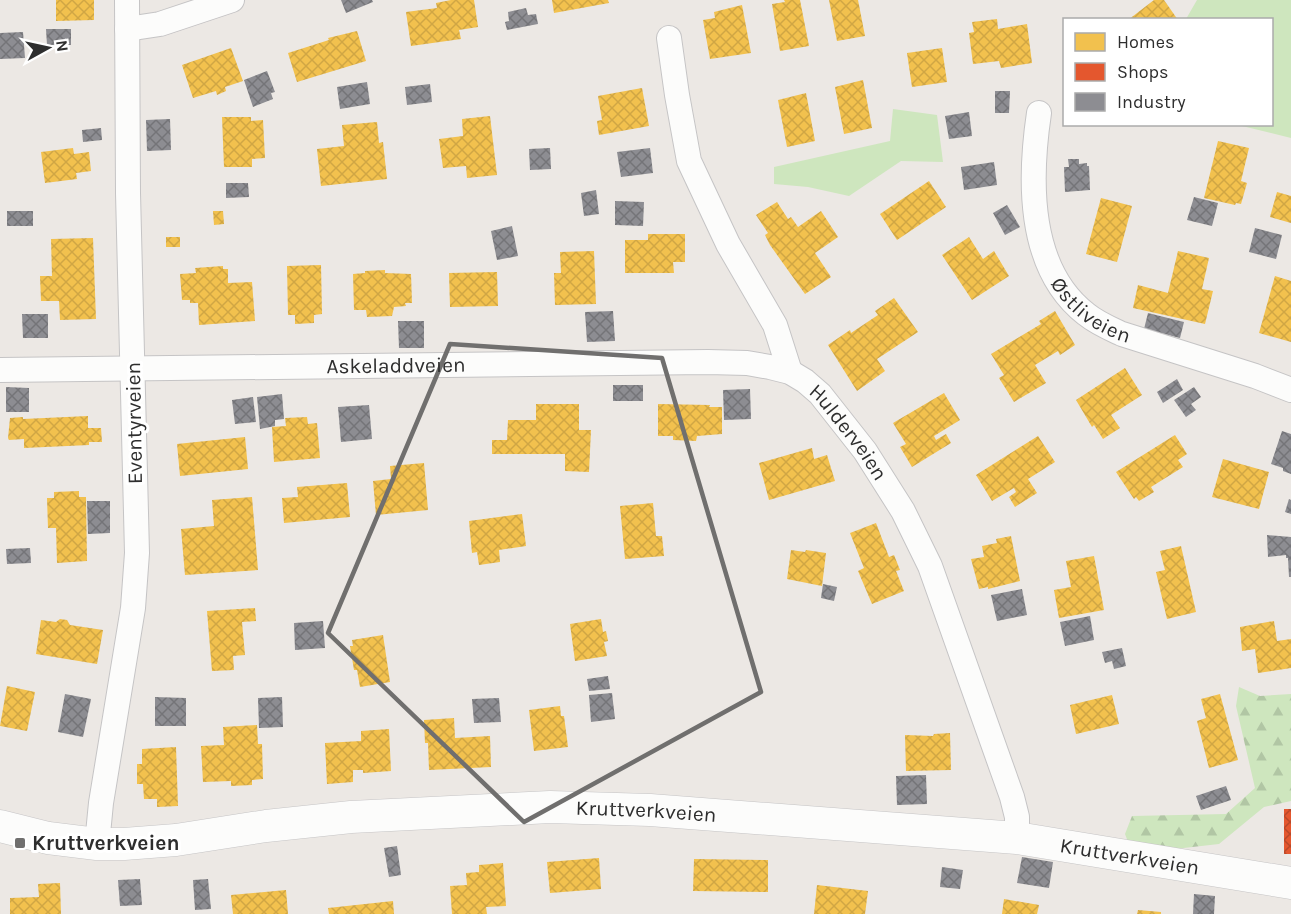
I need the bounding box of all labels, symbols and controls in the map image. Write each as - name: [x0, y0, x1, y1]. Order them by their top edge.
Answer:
- north arrow: [18, 18, 78, 78]
- legend: [1063, 18, 1273, 126]
- text: Homes: [1117, 31, 1174, 53]
- text: N: [52, 39, 73, 53]
- text: Shops: [1117, 61, 1169, 83]
- text: Industry: [1117, 91, 1186, 113]
- street label: Østliveien: [1046, 273, 1133, 348]
- street label: Askeladdveien: [326, 353, 466, 378]
- street label: Eventyrveien: [121, 362, 147, 484]
- street label: Hulderveien: [805, 379, 892, 485]
- street label: Kruttverkveien: [575, 796, 717, 827]
- place label: Kruttverkveien: [32, 831, 180, 855]
- street label: Kruttverkveien: [1058, 833, 1201, 880]
- marker: Kruttverkveien: [13, 836, 27, 850]

